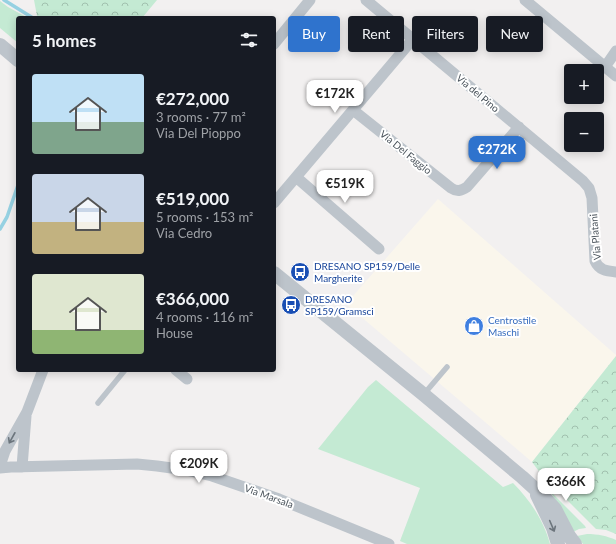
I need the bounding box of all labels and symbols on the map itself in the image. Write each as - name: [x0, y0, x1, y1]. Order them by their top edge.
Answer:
- street label: Via del Pino: [454, 72, 502, 115]
- pin: €172K: [307, 80, 363, 114]
- street label: Via Del Faggio: [378, 128, 434, 177]
- pin: €272K: [469, 136, 525, 170]
- pin: €519K: [317, 170, 373, 204]
- street label: Via Platani: [587, 213, 603, 261]
- place label: DRESANO SP159/Delle Margherite: [314, 260, 420, 284]
- bus stop icon: DRESANO SP159/Delle Margherite: [289, 261, 311, 283]
- place label: DRESANO SP159/Gramsci: [305, 293, 374, 317]
- bus stop icon: DRESANO SP159/Gramsci: [280, 294, 302, 316]
- place label: Centrostile Maschi: [488, 314, 536, 338]
- shop icon: Centrostile Maschi: [463, 315, 485, 337]
- one-way arrow: [8, 432, 15, 444]
- pin: €209K: [171, 450, 227, 484]
- pin: €366K: [538, 468, 594, 502]
- street label: Via Marsala: [243, 482, 295, 510]
- one-way arrow: [548, 520, 556, 532]

